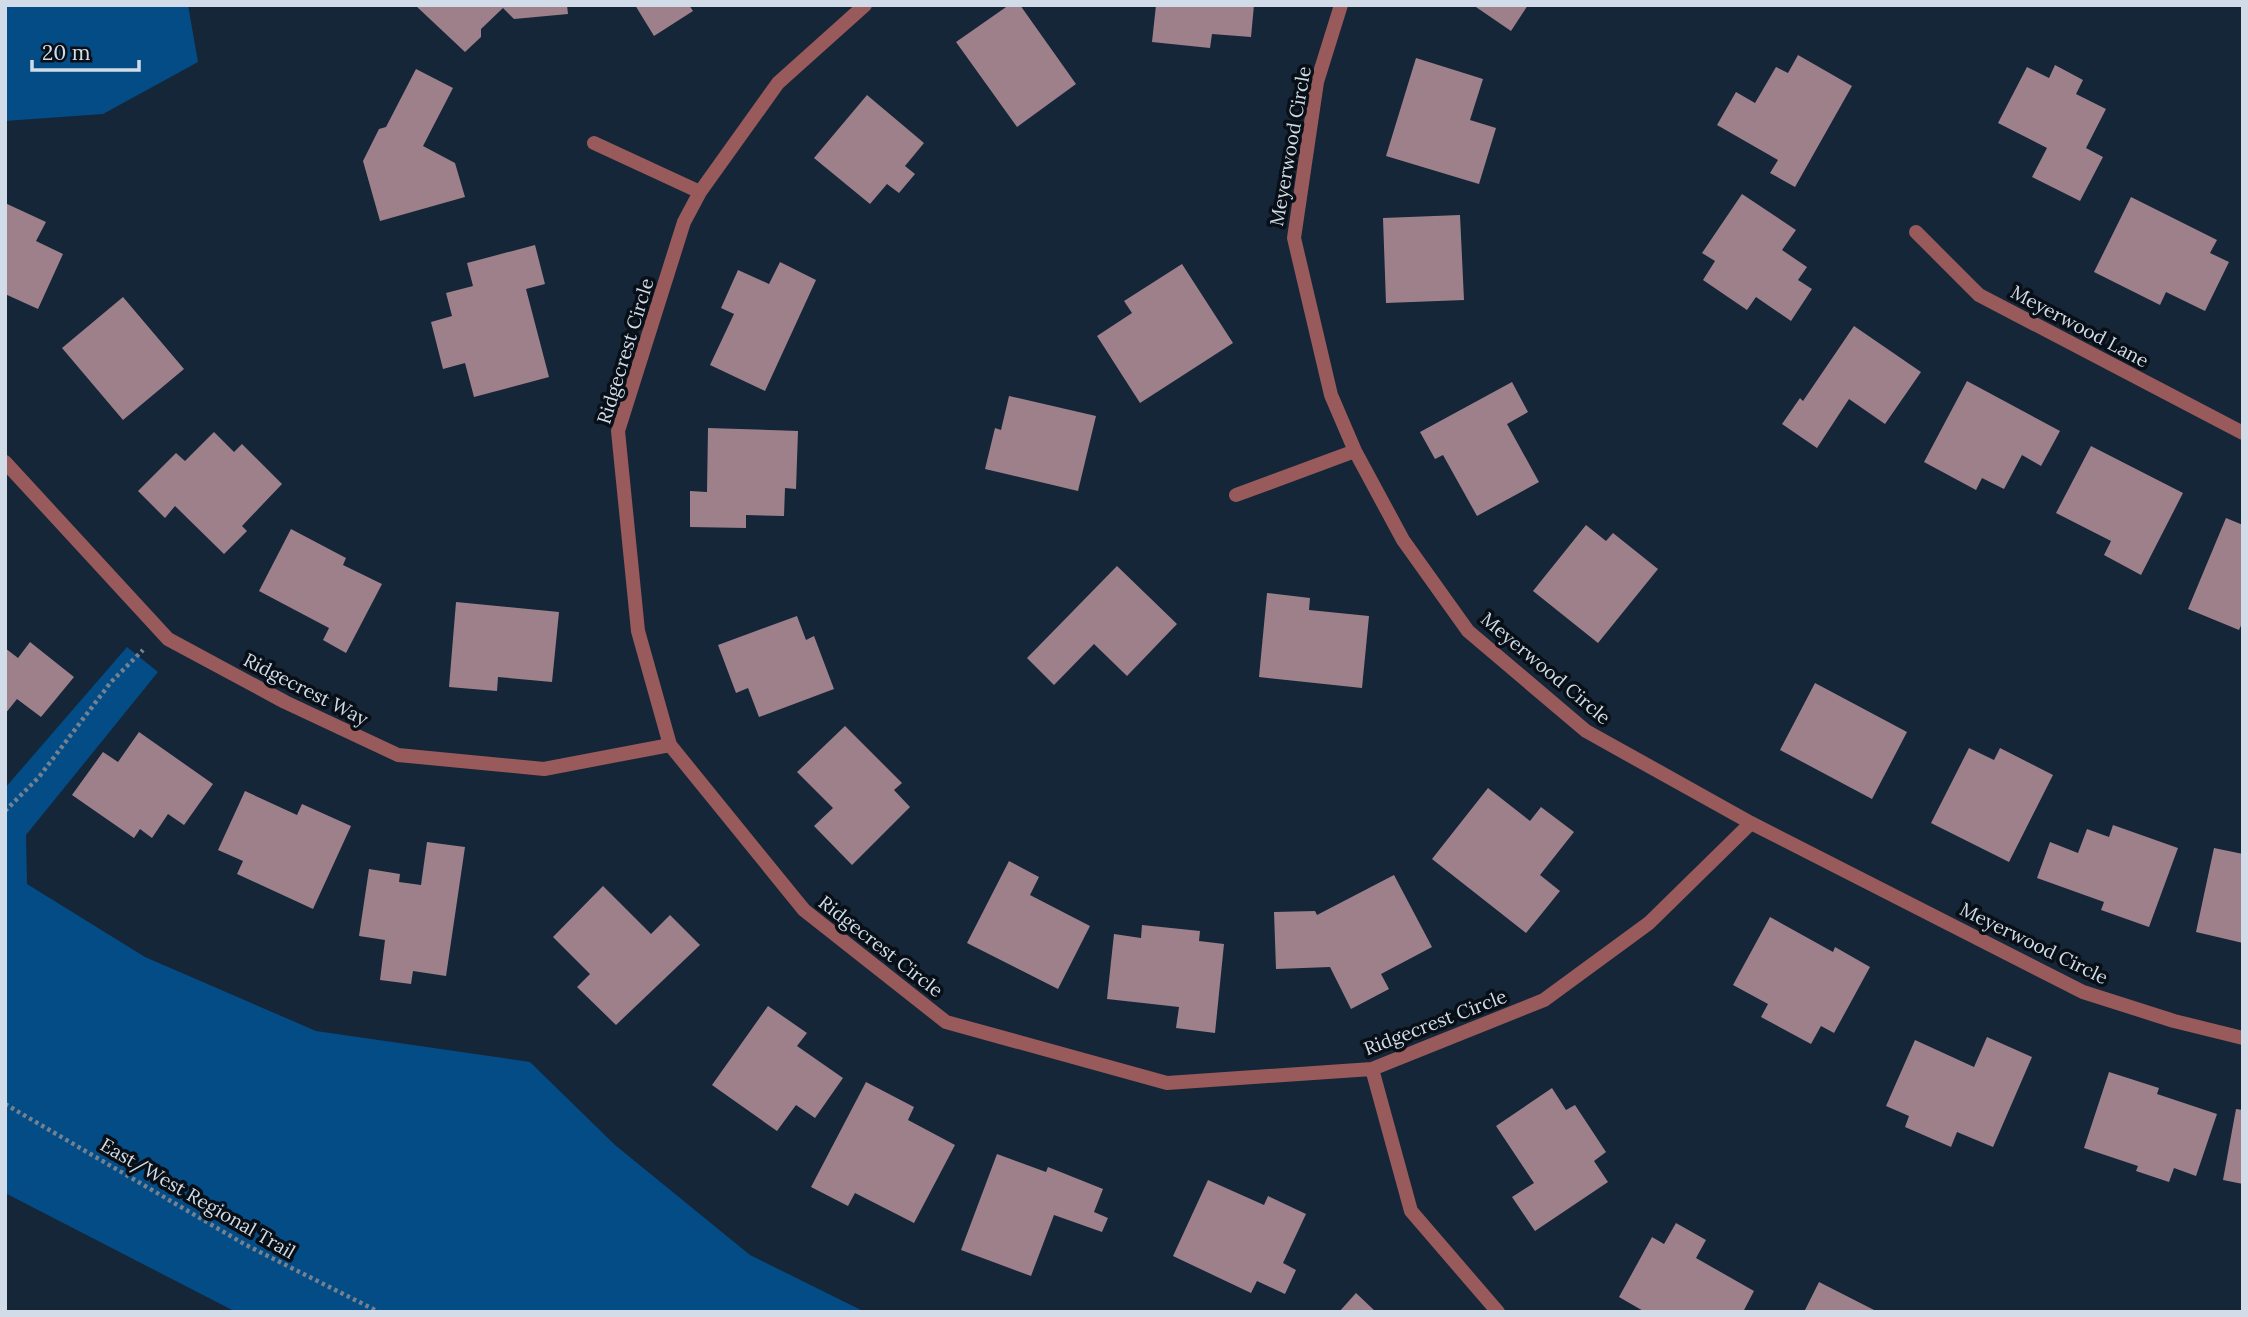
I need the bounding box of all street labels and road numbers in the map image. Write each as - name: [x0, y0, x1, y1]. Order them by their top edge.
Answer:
- street label: Meyerwood Circle: [1264, 64, 1316, 228]
- street label: Ridgecrest Circle: [591, 275, 659, 427]
- street label: Meyerwood Lane: [2007, 280, 2153, 372]
- street label: Meyerwood Circle: [1476, 607, 1616, 729]
- street label: Ridgecrest Way: [240, 647, 372, 731]
- street label: Ridgecrest Circle: [814, 890, 948, 1002]
- street label: Meyerwood Circle: [1956, 897, 2112, 989]
- street label: Ridgecrest Circle: [1360, 984, 1510, 1060]
- street label: East/West Regional Trail: [96, 1132, 300, 1265]

